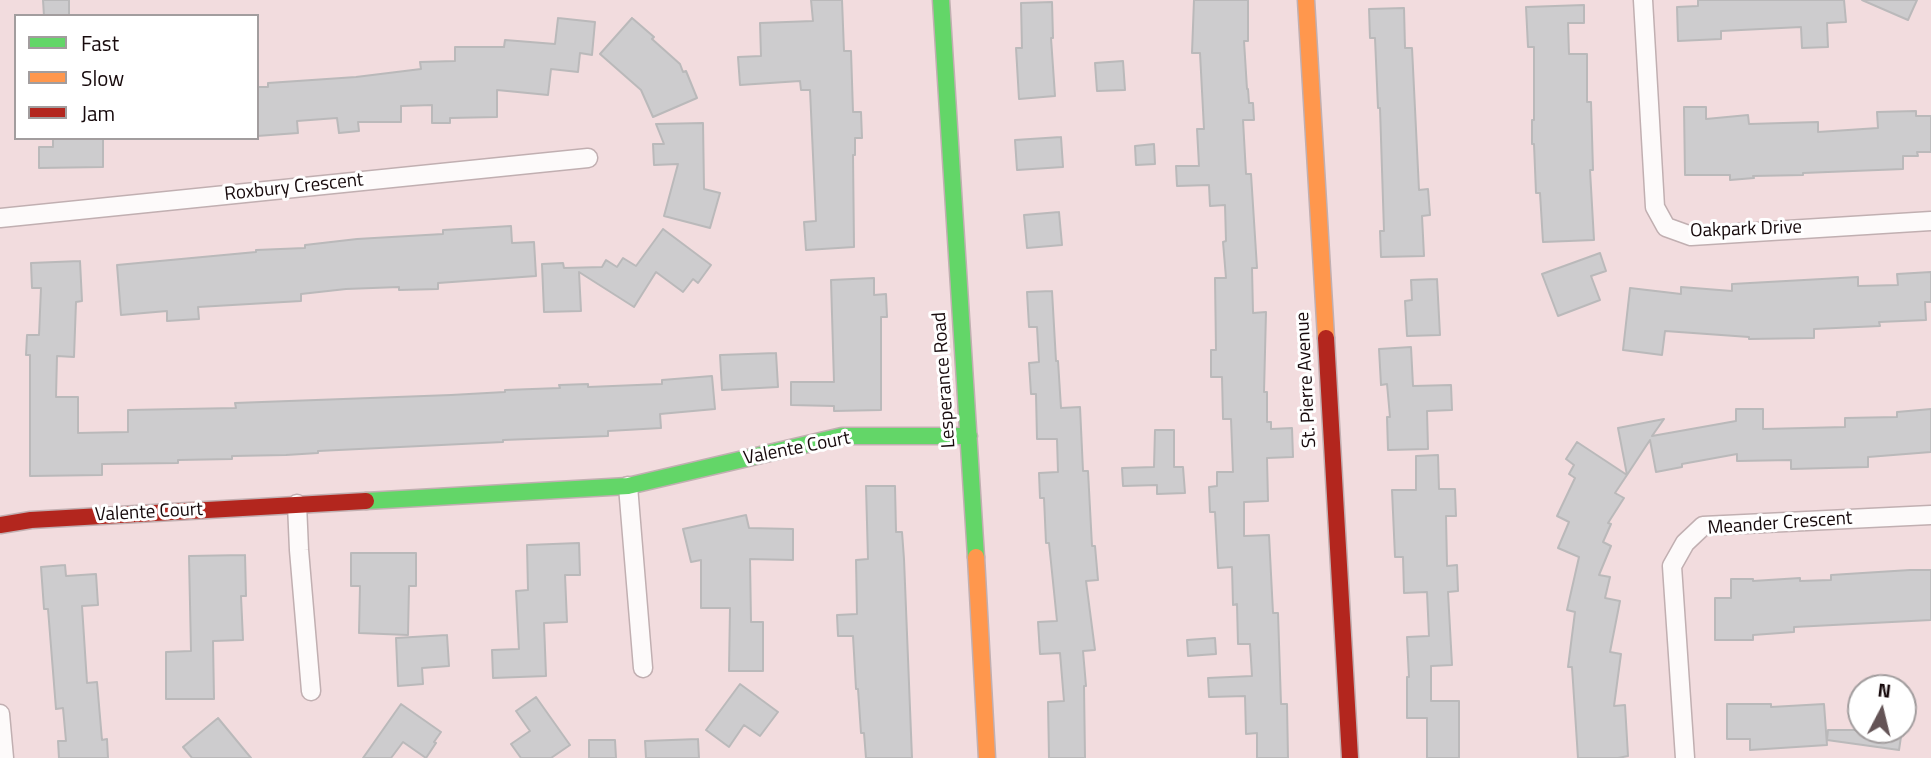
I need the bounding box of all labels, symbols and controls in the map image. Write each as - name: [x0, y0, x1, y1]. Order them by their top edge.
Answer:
- legend: [14, 14, 259, 140]
- text: Fast: [81, 27, 119, 59]
- text: Slow: [81, 62, 124, 94]
- text: Jam: [81, 97, 115, 129]
- street label: Roxbury Crescent: [223, 169, 365, 207]
- street label: Oakpark Drive: [1690, 217, 1802, 243]
- street label: Lesperance Road: [929, 311, 961, 449]
- street label: St. Pierre Avenue: [1292, 311, 1322, 449]
- street label: Valente Court: [742, 427, 852, 471]
- street label: Valente Court: [94, 499, 204, 527]
- street label: Meander Crescent: [1707, 508, 1853, 540]
- north arrow: [1847, 674, 1917, 744]
- text: N: [1876, 674, 1893, 705]

